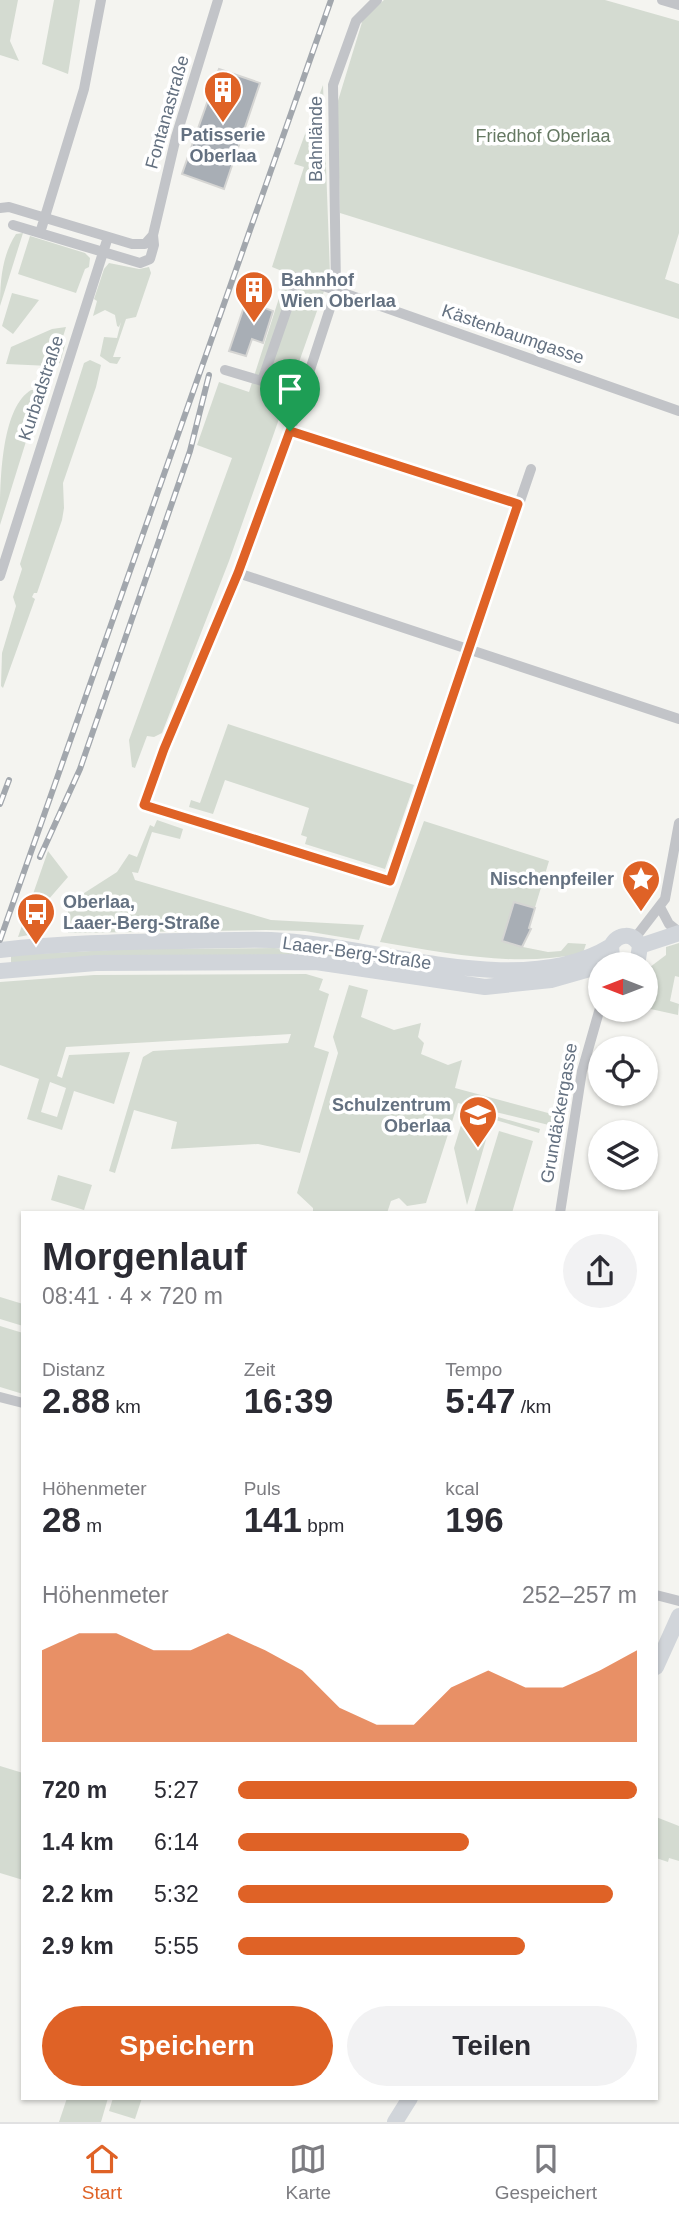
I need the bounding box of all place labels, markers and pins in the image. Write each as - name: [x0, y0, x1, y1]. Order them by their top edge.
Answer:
- building icon: Patisserie Oberlaa: [202, 69, 244, 124]
- place label: Patisserie Oberlaa: [180, 125, 266, 166]
- building icon: Bahnhof Wien Oberlaa: [233, 269, 275, 324]
- place label: Bahnhof Wien Oberlaa: [281, 270, 397, 311]
- pin: [260, 359, 320, 431]
- place icon: Nischenpfeiler: [620, 858, 662, 913]
- place label: Nischenpfeiler: [490, 869, 614, 889]
- bus stop icon: Oberlaa, Laaer-Berg-Straße: [15, 891, 57, 946]
- place label: Oberlaa, Laaer-Berg-Straße: [63, 892, 220, 933]
- school or university icon: Schulzentrum Oberlaa: [457, 1094, 499, 1149]
- place label: Schulzentrum Oberlaa: [332, 1095, 452, 1136]

